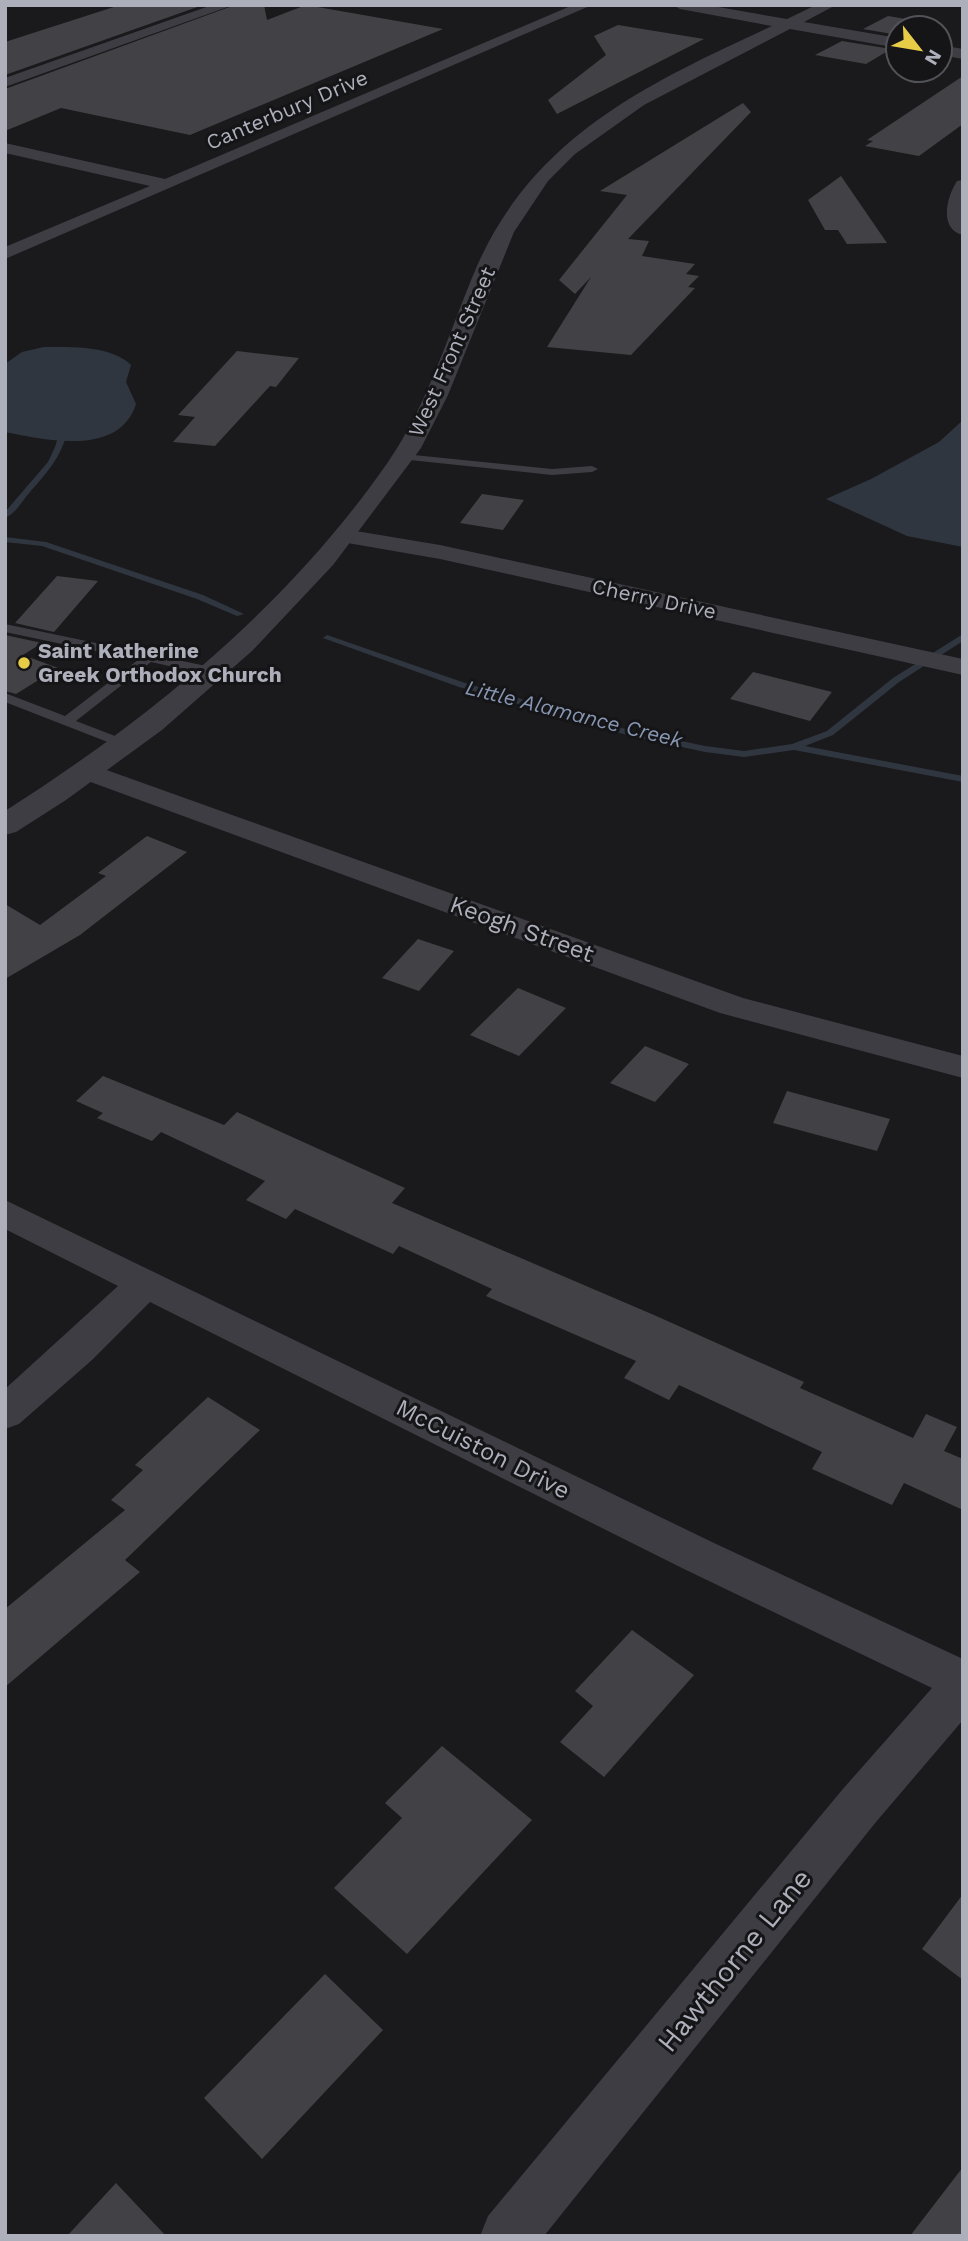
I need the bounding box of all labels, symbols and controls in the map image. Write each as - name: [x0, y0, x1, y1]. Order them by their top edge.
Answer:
- north arrow: [884, 14, 954, 84]
- text: N: [920, 46, 947, 69]
- street label: Canterbury Drive: [202, 64, 371, 155]
- street label: West Front Street: [403, 263, 500, 441]
- street label: Cherry Drive: [590, 573, 719, 624]
- place label: Saint Katherine Greek Orthodox Church: [38, 638, 282, 687]
- marker: Saint Katherine Greek Orthodox Church: [16, 655, 32, 671]
- water label: Little Alamance Creek: [463, 674, 686, 753]
- street label: Keogh Street: [446, 890, 598, 968]
- street label: McCuiston Drive: [392, 1393, 574, 1505]
- street label: Hawthorne Lane: [651, 1862, 818, 2058]

